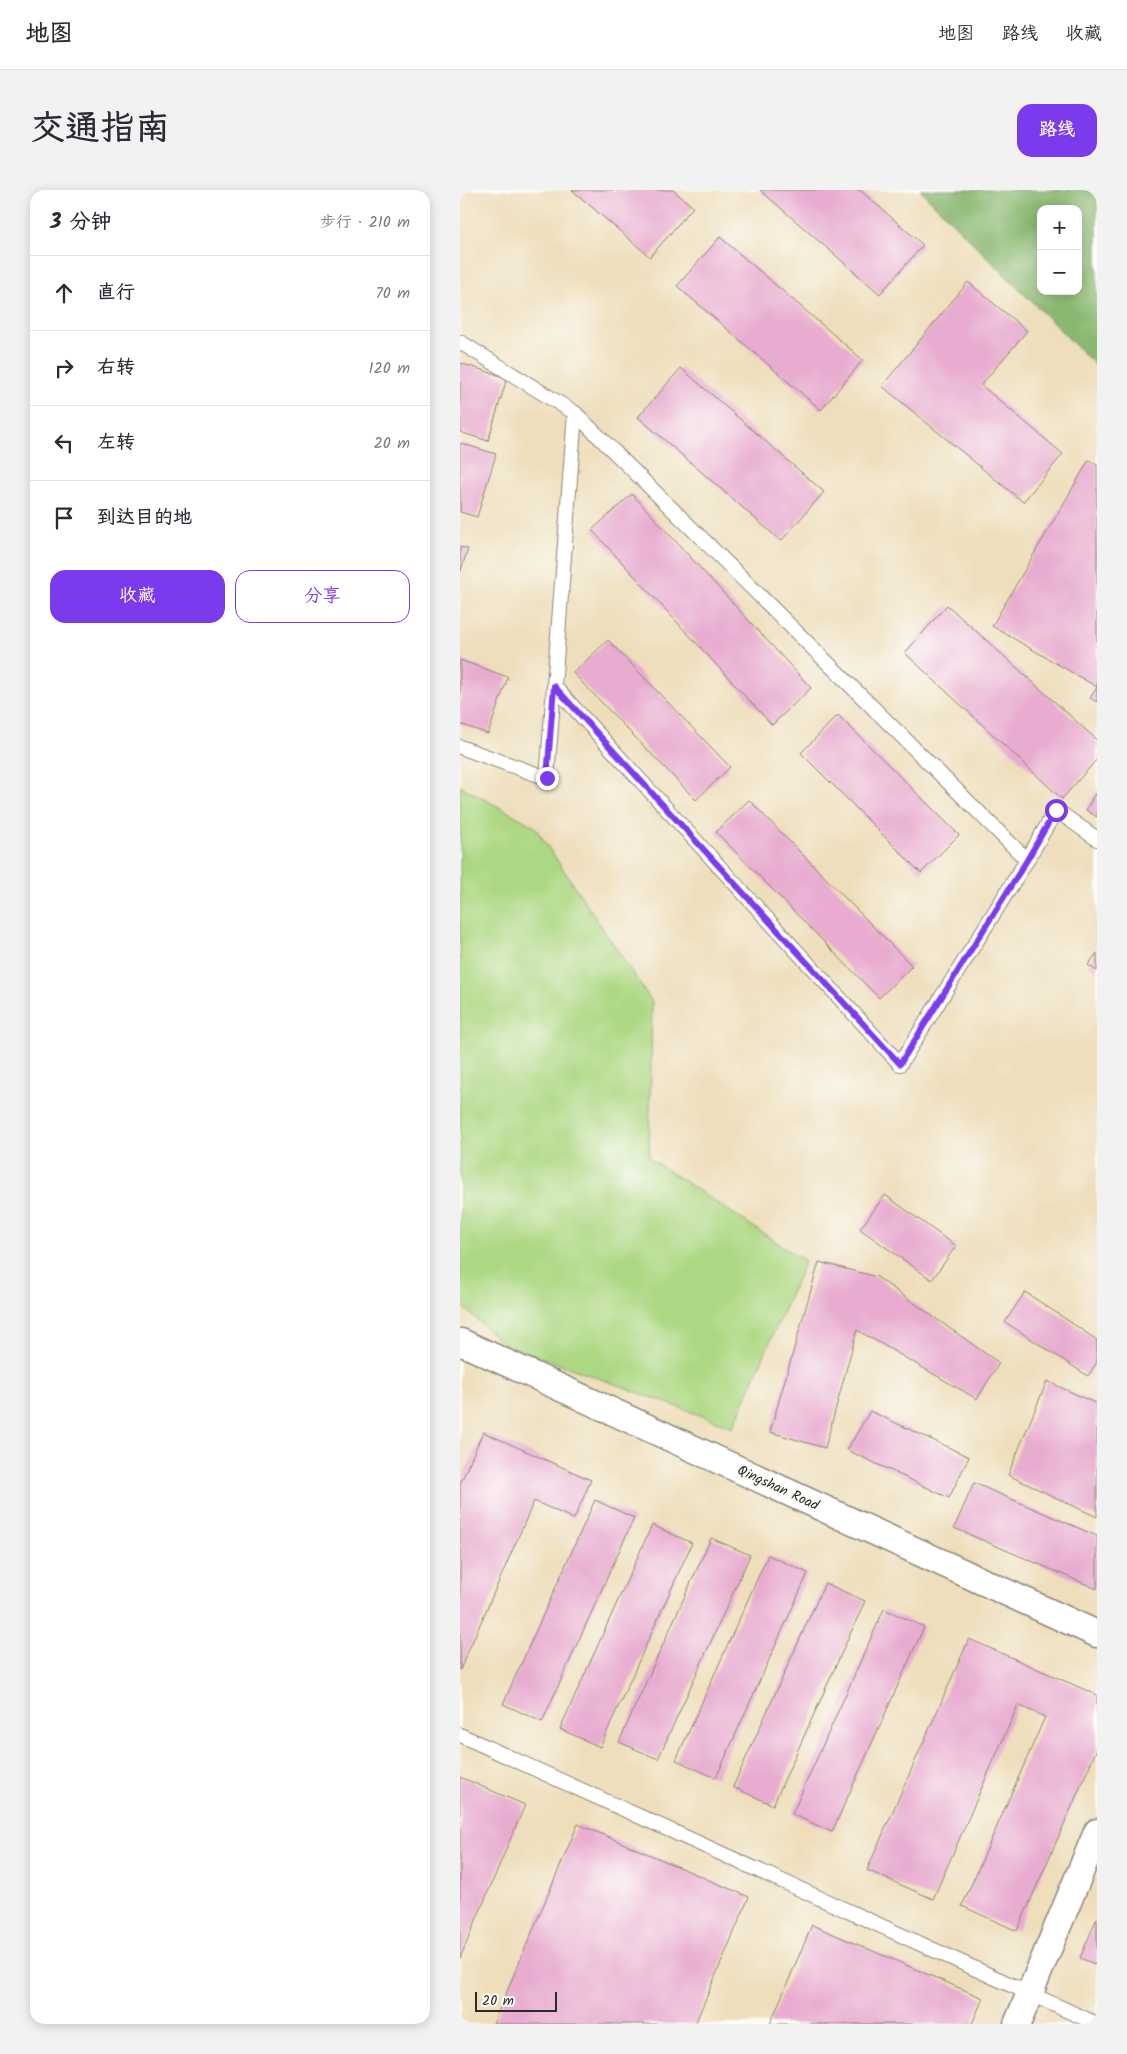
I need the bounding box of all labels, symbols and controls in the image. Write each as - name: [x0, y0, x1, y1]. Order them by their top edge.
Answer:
- text: 地图: [25, 15, 73, 54]
- text: 地图: [938, 20, 974, 49]
- text: 路线: [1002, 20, 1038, 49]
- text: 收藏: [1066, 20, 1102, 49]
- text: 交通指南: [30, 102, 170, 158]
- button: 路线: [1017, 104, 1097, 157]
- map controls: [1037, 205, 1082, 295]
- button: +: [1037, 205, 1082, 250]
- text: 3 分钟: [50, 206, 112, 239]
- text: 步行 · 210 m: [320, 210, 410, 235]
- button: −: [1037, 250, 1082, 295]
- text: 直行: [97, 278, 135, 308]
- icon: ahead: [50, 279, 78, 307]
- text: 70 m: [375, 281, 410, 306]
- text: 右转: [97, 353, 135, 383]
- icon: right: [50, 354, 78, 382]
- text: 120 m: [369, 356, 410, 381]
- text: 左转: [97, 428, 135, 458]
- icon: left: [50, 429, 78, 457]
- text: 20 m: [374, 431, 410, 456]
- text: 到达目的地: [97, 503, 192, 533]
- icon: arrive: [50, 504, 78, 532]
- button: 收藏: [50, 570, 225, 623]
- button: 分享: [235, 570, 410, 623]
- route end: [536, 767, 559, 790]
- route start: [1045, 799, 1068, 822]
- street label: Qingshan Road: [734, 1460, 823, 1517]
- scale bar: [475, 1989, 558, 2012]
- text: 20 m: [482, 1990, 514, 2012]

